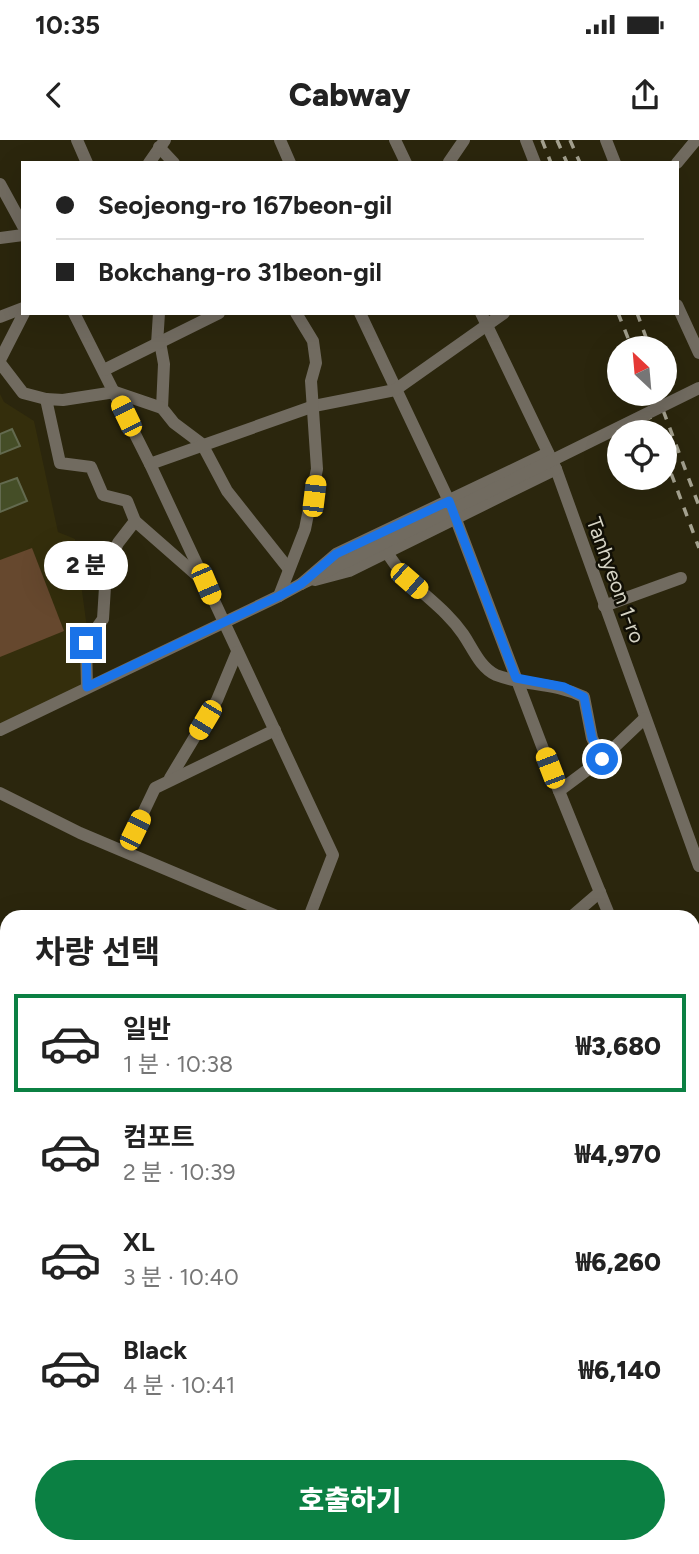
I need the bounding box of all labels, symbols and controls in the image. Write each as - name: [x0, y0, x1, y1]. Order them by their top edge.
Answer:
- text: 10:35: [35, 9, 100, 41]
- icon: back: [35, 76, 73, 114]
- text: Cabway: [289, 76, 410, 114]
- icon: share: [626, 76, 664, 114]
- text: Seojeong-ro 167beon-gil: [98, 189, 392, 221]
- text: Bokchang-ro 31beon-gil: [98, 256, 382, 288]
- north arrow: [607, 336, 677, 406]
- map controls: [607, 336, 677, 490]
- car: [108, 393, 145, 439]
- button: locate: [607, 420, 677, 490]
- car: [302, 474, 327, 518]
- street label: Tanhyeon 1-ro: [582, 514, 650, 646]
- callout: 2 분: [44, 542, 128, 590]
- text: 2 분: [66, 551, 106, 579]
- car: [387, 559, 432, 603]
- car: [189, 561, 224, 607]
- route end: [70, 627, 102, 659]
- car: [186, 697, 225, 743]
- route start: [586, 743, 618, 775]
- car: [533, 745, 568, 791]
- car: [117, 807, 154, 853]
- text: 차량 선택: [35, 933, 160, 971]
- icon: car: [39, 1012, 102, 1075]
- text: 일반: [123, 1013, 171, 1045]
- text: ₩3,680: [576, 1030, 661, 1062]
- text: 1 분 · 10:38: [123, 1050, 233, 1078]
- icon: car: [39, 1120, 102, 1183]
- text: 컴포트: [123, 1121, 195, 1153]
- text: ₩4,970: [575, 1138, 661, 1170]
- text: 2 분 · 10:39: [123, 1158, 236, 1186]
- text: XL: [123, 1226, 155, 1258]
- icon: car: [39, 1228, 102, 1291]
- text: ₩6,260: [576, 1246, 661, 1278]
- text: 3 분 · 10:40: [123, 1263, 239, 1291]
- text: Black: [123, 1334, 187, 1366]
- icon: car: [39, 1336, 102, 1399]
- text: ₩6,140: [578, 1354, 661, 1386]
- text: 4 분 · 10:41: [123, 1371, 235, 1399]
- button: 호출하기: [35, 1460, 665, 1540]

